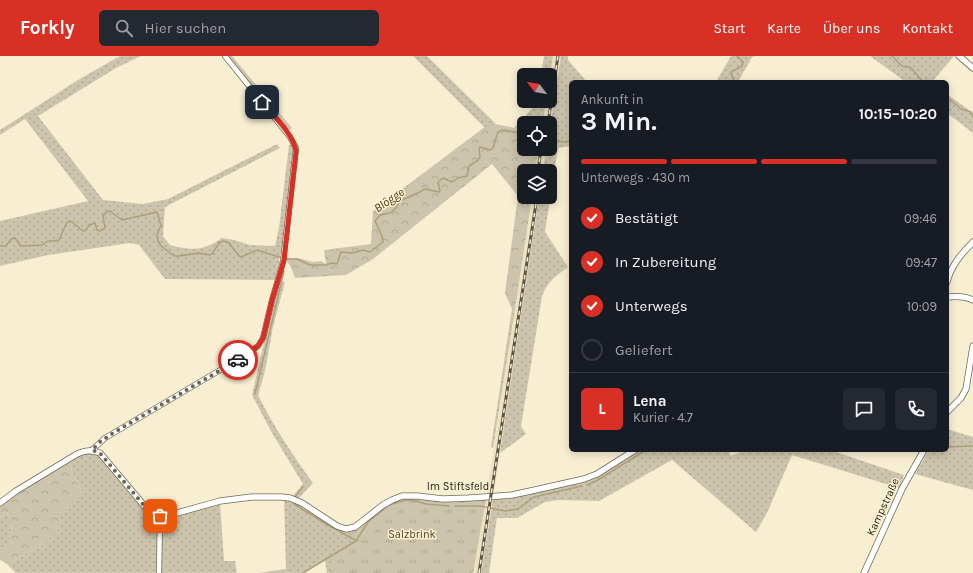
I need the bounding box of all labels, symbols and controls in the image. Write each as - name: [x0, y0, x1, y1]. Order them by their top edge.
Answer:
- search box: [99, 10, 379, 46]
- text: Forkly: [20, 17, 75, 39]
- icon: search: [113, 17, 135, 39]
- text: Hier suchen: [145, 19, 226, 37]
- text: Start: [713, 20, 745, 37]
- text: Karte: [767, 20, 801, 37]
- text: Über uns: [823, 20, 880, 37]
- text: Kontakt: [902, 20, 953, 37]
- north arrow: [517, 68, 557, 108]
- map controls: [517, 68, 557, 204]
- pin: [245, 85, 279, 119]
- icon: home: [251, 91, 273, 113]
- text: Ankunft in: [581, 92, 644, 107]
- text: 10:15–10:20: [859, 105, 937, 123]
- text: 3 Min.: [581, 106, 657, 137]
- button: locate: [517, 116, 557, 156]
- button: layers: [517, 164, 557, 204]
- text: Unterwegs · 430 m: [581, 170, 690, 185]
- water label: Blögge: [371, 185, 407, 215]
- icon: check: [581, 207, 603, 229]
- text: Bestätigt: [615, 209, 678, 227]
- text: 09:46: [904, 211, 937, 226]
- icon: check: [581, 251, 603, 273]
- text: In Zubereitung: [615, 253, 716, 271]
- text: 09:47: [905, 255, 937, 270]
- icon: check: [581, 295, 603, 317]
- text: Unterwegs: [615, 297, 688, 315]
- text: 10:09: [907, 299, 937, 314]
- courier: [218, 340, 258, 380]
- text: Geliefert: [615, 341, 673, 359]
- icon: car: [227, 349, 249, 371]
- button: chat: [843, 388, 885, 430]
- button: phone: [895, 388, 937, 430]
- text: Lena: [633, 392, 666, 410]
- text: L: [598, 400, 606, 418]
- text: Kurier · 4.7: [633, 410, 693, 425]
- street label: Kampstraße: [864, 476, 902, 538]
- street label: Im Stiftsfeld: [427, 480, 489, 493]
- pin: [143, 499, 177, 533]
- icon: bag: [149, 505, 171, 527]
- park label: Salzbrink: [388, 528, 436, 541]

